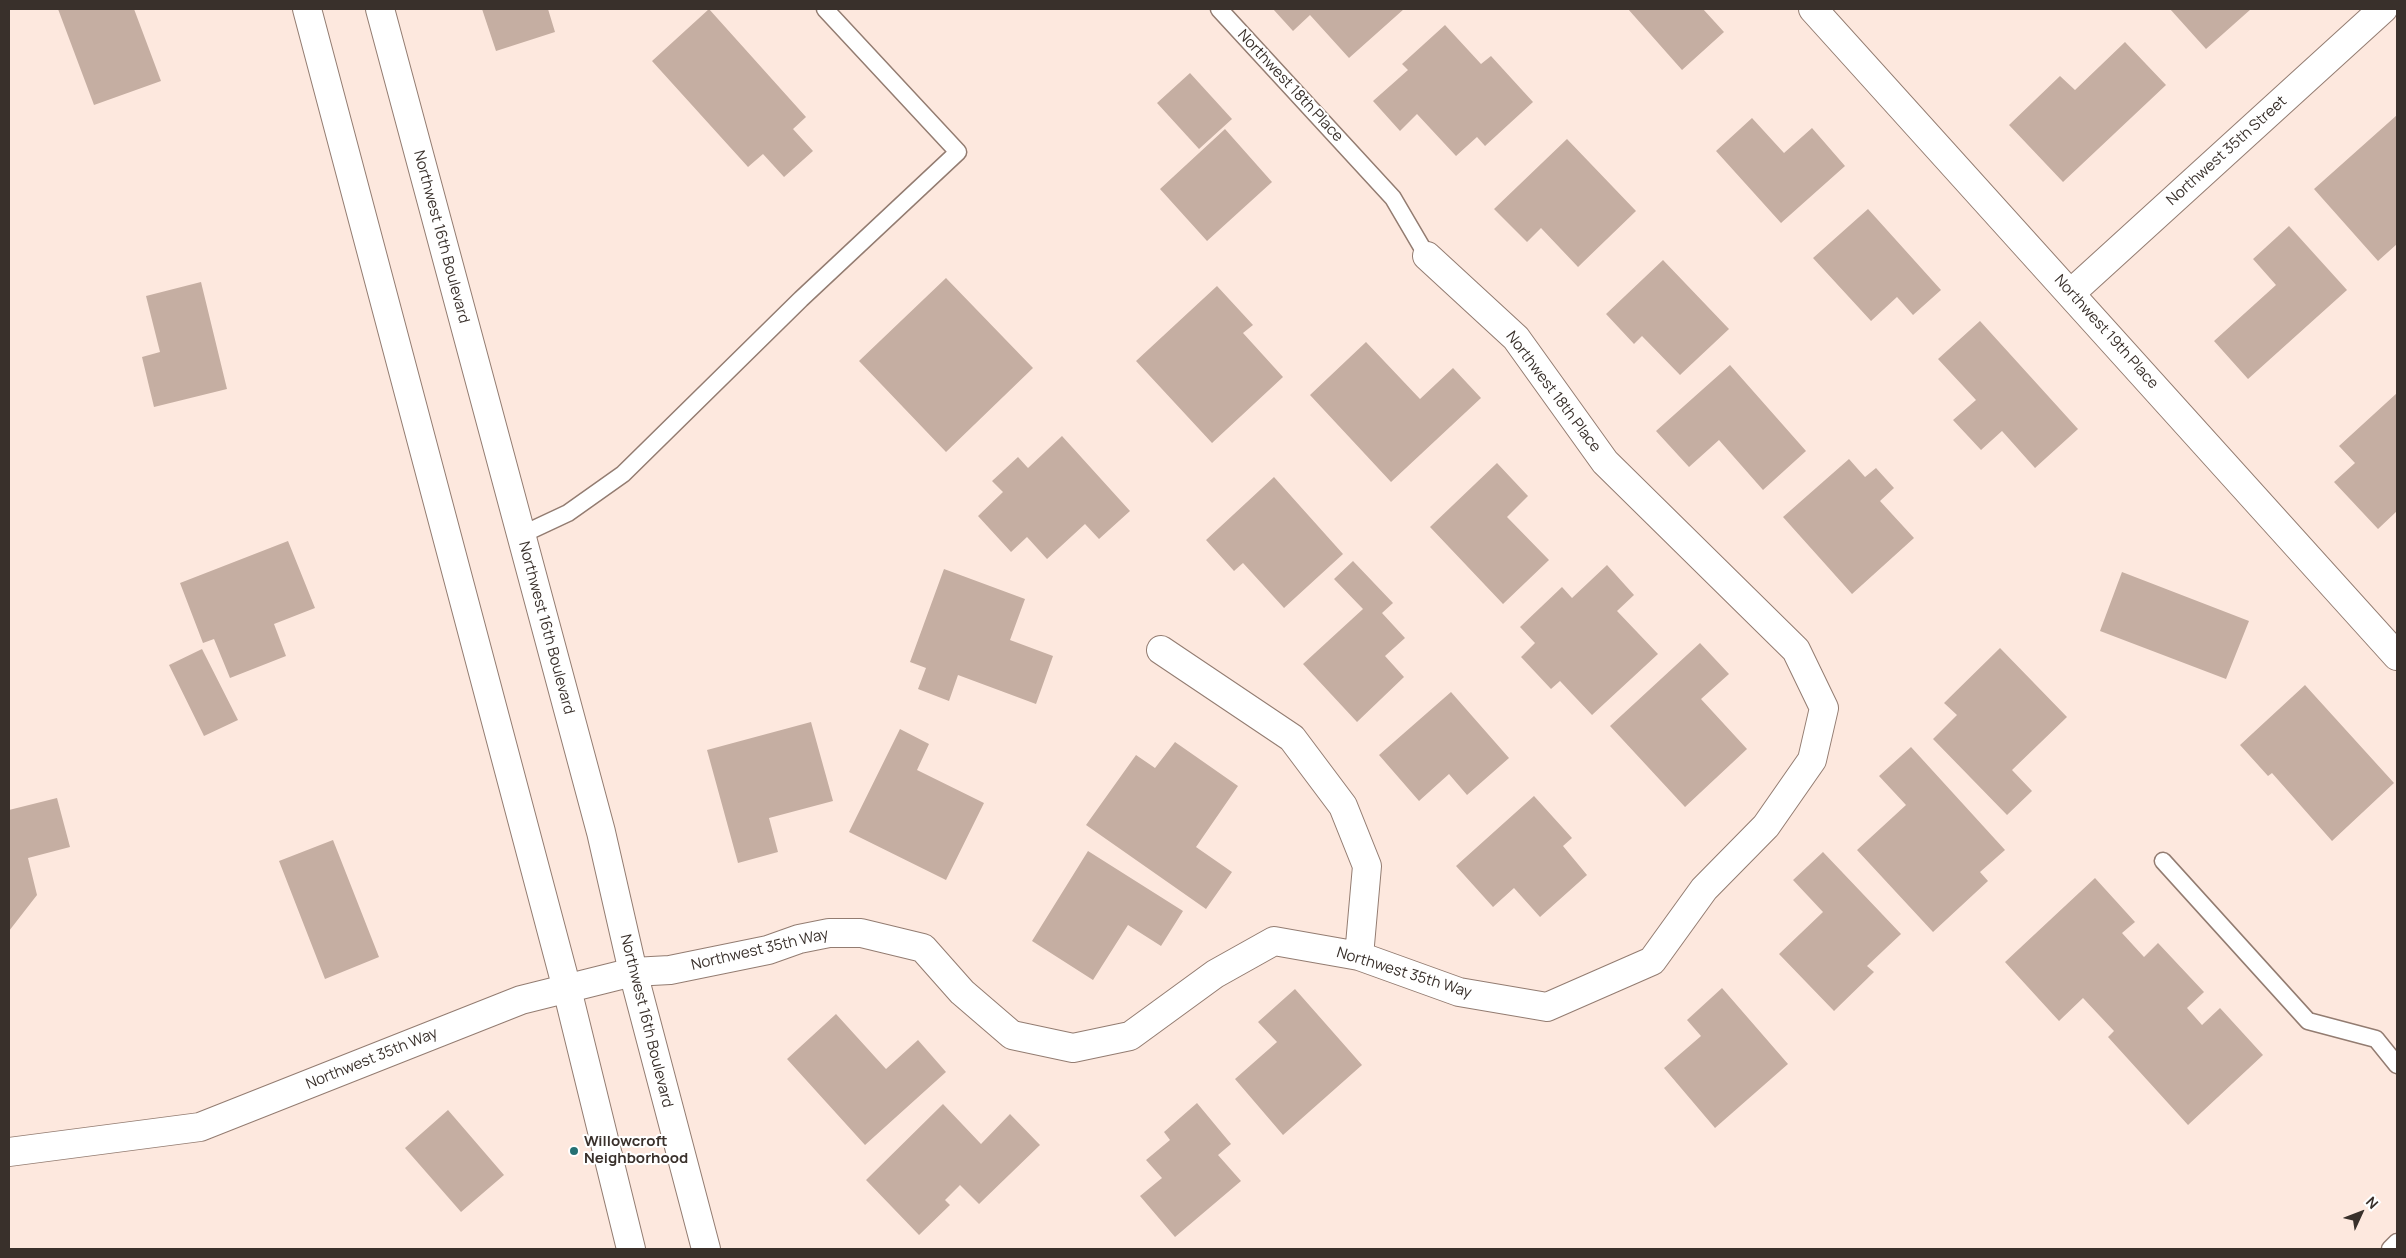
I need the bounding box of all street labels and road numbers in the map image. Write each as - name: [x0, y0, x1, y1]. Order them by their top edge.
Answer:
- street label: Northwest 18th Place: [1233, 26, 1347, 146]
- street label: Northwest 35th Street: [2163, 92, 2291, 210]
- street label: Northwest 16th Boulevard: [409, 149, 473, 325]
- street label: Northwest 19th Place: [2050, 271, 2162, 393]
- street label: Northwest 18th Place: [1502, 328, 1604, 456]
- street label: Northwest 16th Boulevard: [514, 540, 578, 716]
- street label: Northwest 35th Way: [690, 925, 830, 975]
- street label: Northwest 16th Boulevard: [616, 932, 676, 1110]
- street label: Northwest 35th Way: [1334, 944, 1474, 1002]
- street label: Northwest 35th Way: [304, 1024, 440, 1094]

